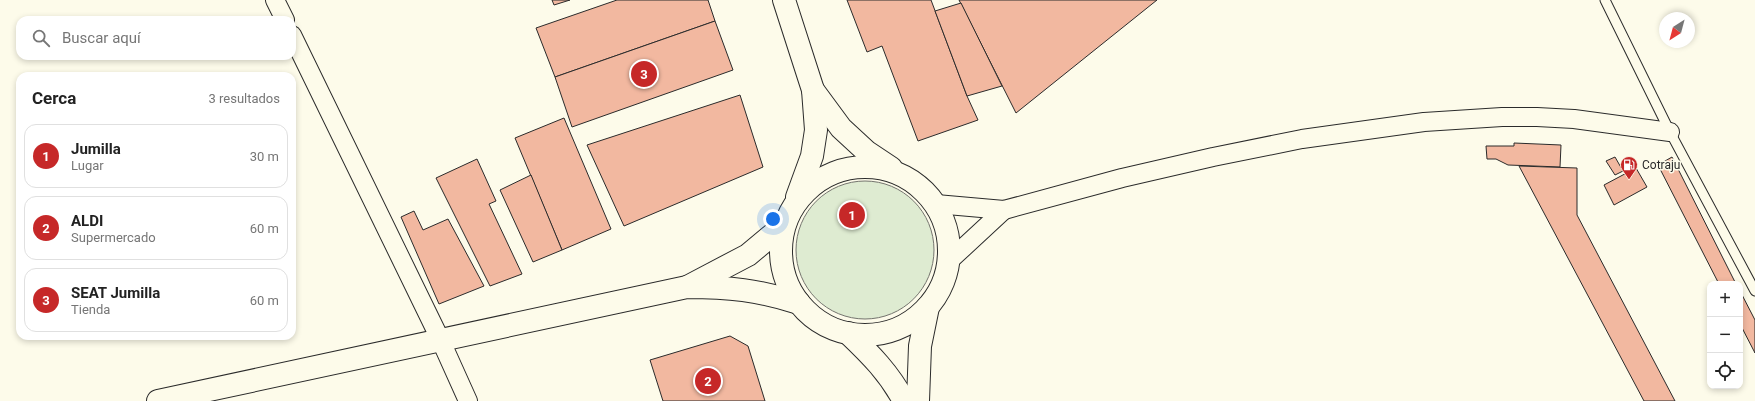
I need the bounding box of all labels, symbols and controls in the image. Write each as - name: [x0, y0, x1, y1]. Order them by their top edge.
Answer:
- north arrow: [1659, 12, 1695, 48]
- search box: [16, 16, 296, 60]
- icon: search: [30, 27, 52, 49]
- text: Buscar aquí: [62, 29, 141, 47]
- pin: 3: [631, 59, 657, 89]
- text: Cerca: [32, 88, 76, 108]
- text: 3 resultados: [208, 91, 280, 106]
- text: Jumilla: [71, 140, 121, 158]
- text: 1: [42, 149, 50, 164]
- text: 30 m: [250, 149, 279, 164]
- fuel station icon: Cotraju: [1619, 155, 1639, 180]
- text: Lugar: [71, 158, 104, 173]
- place label: Cotraju: [1642, 158, 1680, 172]
- pin: 1: [839, 200, 865, 230]
- your location: [763, 209, 783, 229]
- text: ALDI: [71, 212, 103, 230]
- text: 2: [42, 221, 50, 236]
- text: 60 m: [250, 221, 279, 236]
- text: Supermercado: [71, 230, 156, 245]
- map controls: [1707, 281, 1743, 389]
- button: +: [1707, 281, 1743, 317]
- text: SEAT Jumilla: [71, 284, 160, 302]
- text: 3: [42, 293, 50, 308]
- text: 60 m: [250, 293, 279, 308]
- text: Tienda: [71, 302, 110, 317]
- button: −: [1707, 317, 1743, 353]
- button: locate: [1707, 353, 1743, 389]
- pin: 2: [695, 366, 721, 396]

